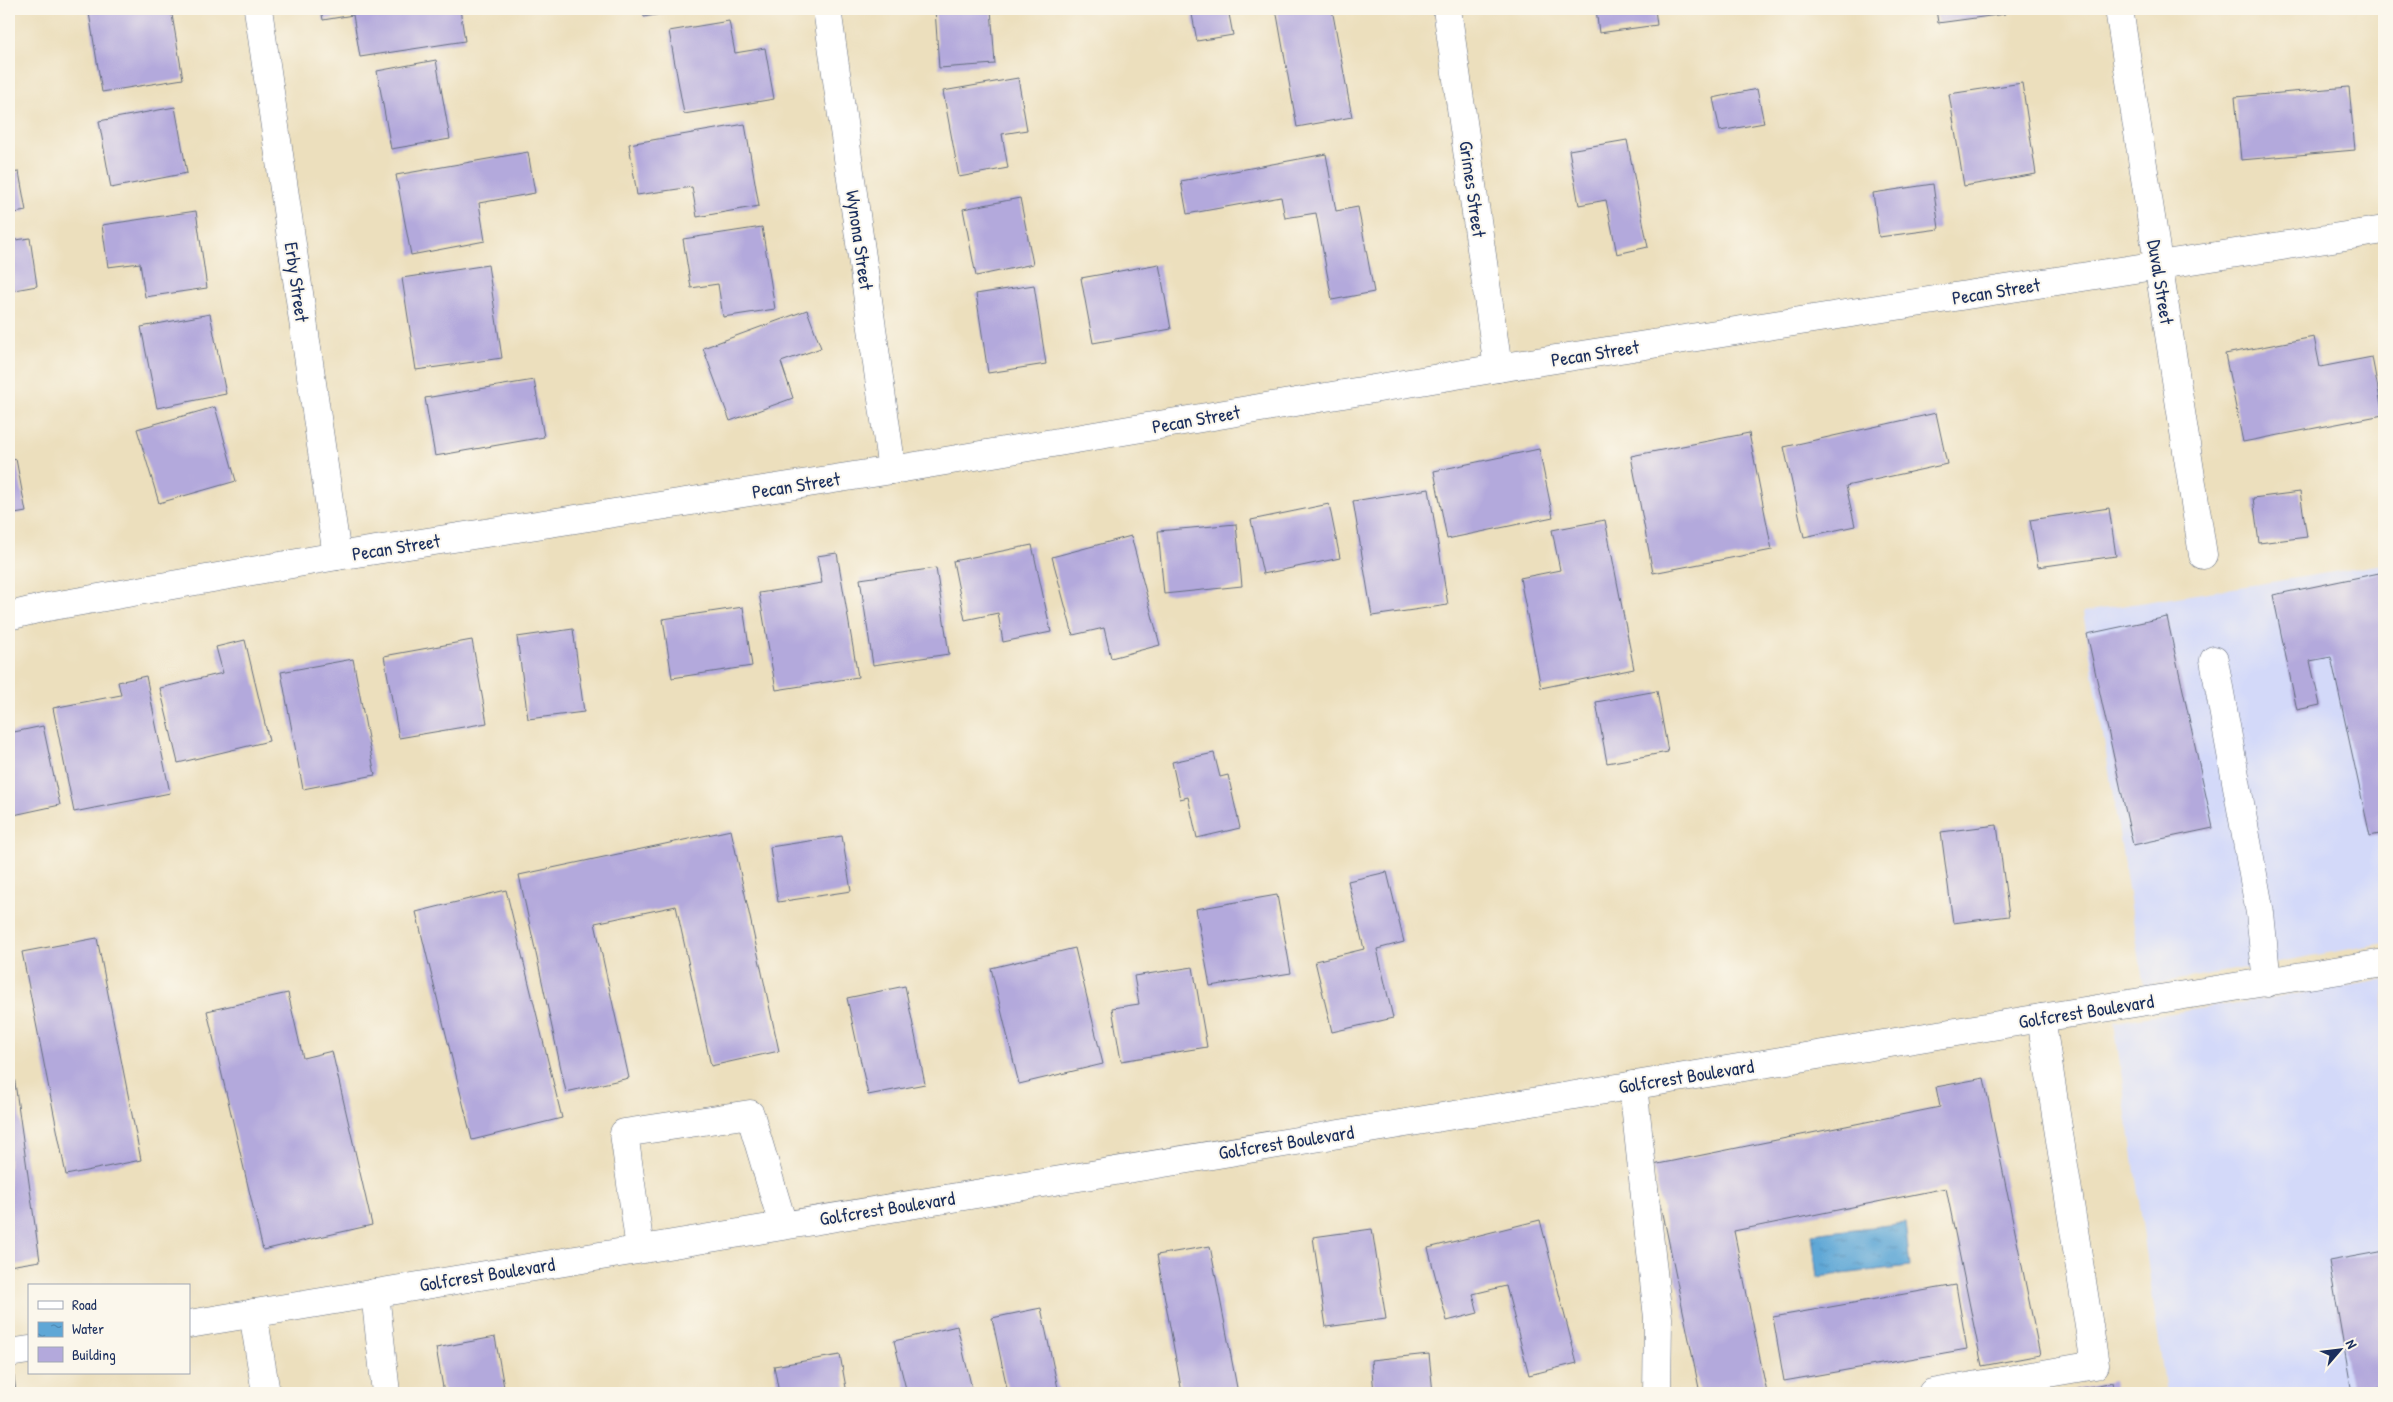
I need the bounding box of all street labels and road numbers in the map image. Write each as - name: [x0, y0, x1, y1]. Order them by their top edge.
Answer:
- street label: Grimes Street: [1453, 139, 1493, 239]
- street label: Wynona Street: [840, 188, 880, 292]
- street label: Duval Street: [2141, 238, 2181, 327]
- street label: Erby Street: [279, 240, 316, 324]
- street label: Pecan Street: [1950, 271, 2042, 311]
- street label: Pecan Street: [1549, 333, 1641, 373]
- street label: Pecan Street: [1150, 398, 1242, 440]
- street label: Pecan Street: [750, 465, 842, 505]
- street label: Pecan Street: [350, 527, 442, 567]
- street label: Golfcrest Boulevard: [2017, 987, 2156, 1035]
- street label: Golfcrest Boulevard: [1617, 1052, 1756, 1100]
- street label: Golfcrest Boulevard: [1217, 1118, 1356, 1166]
- street label: Golfcrest Boulevard: [818, 1184, 957, 1232]
- street label: Golfcrest Boulevard: [418, 1250, 557, 1298]

